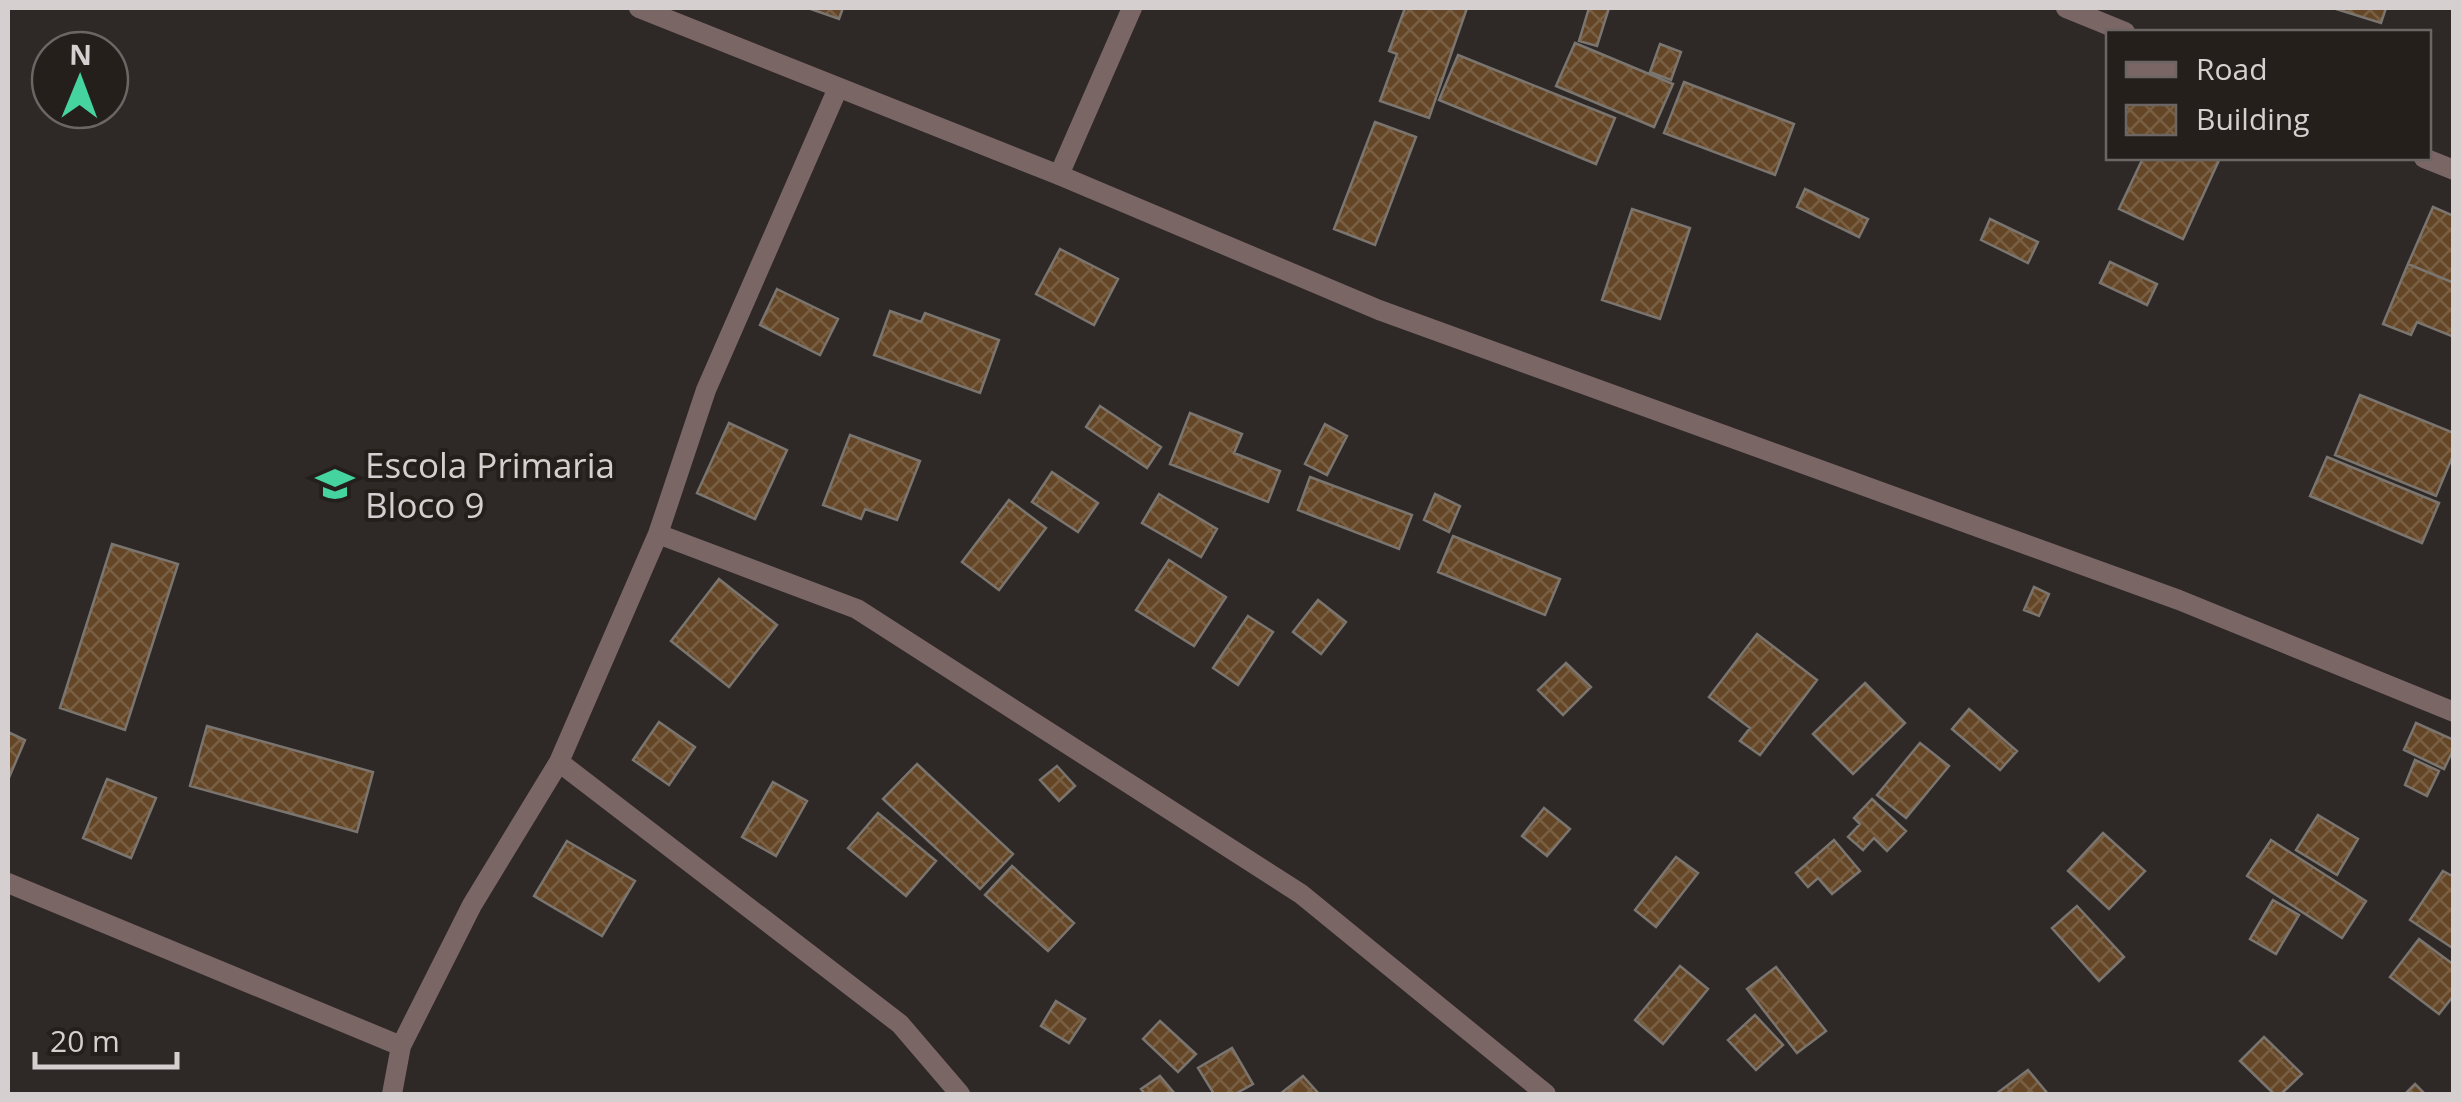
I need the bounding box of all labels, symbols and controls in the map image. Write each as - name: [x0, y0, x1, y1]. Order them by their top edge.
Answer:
- north arrow: [30, 30, 130, 130]
- legend: [2106, 30, 2431, 160]
- text: N: [69, 35, 92, 73]
- text: Road: [2196, 48, 2268, 89]
- text: Building: [2196, 98, 2310, 139]
- place label: Escola Primaria Bloco 9: [365, 441, 615, 528]
- school or university icon: Escola Primaria Bloco 9: [314, 463, 356, 505]
- scale bar: [35, 1007, 178, 1069]
- text: 20 m: [50, 1020, 120, 1061]

